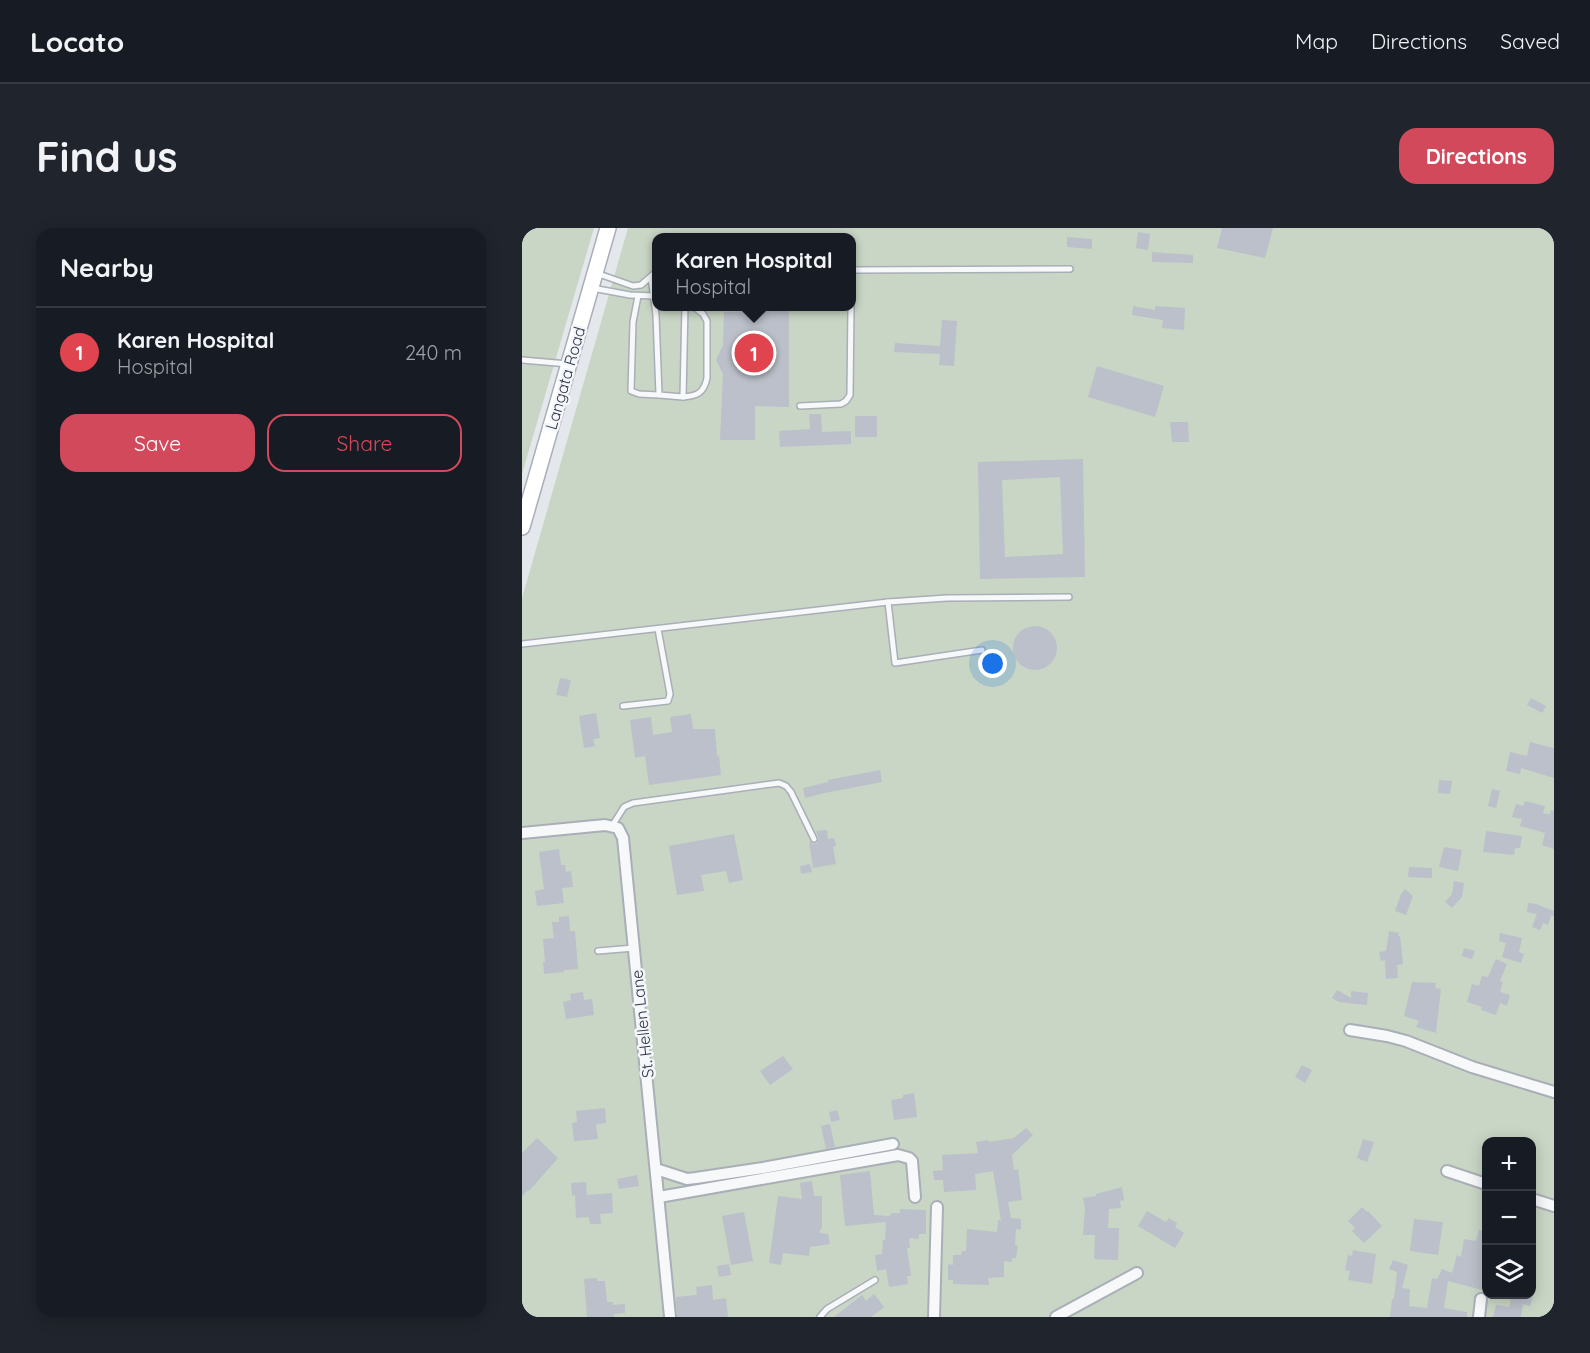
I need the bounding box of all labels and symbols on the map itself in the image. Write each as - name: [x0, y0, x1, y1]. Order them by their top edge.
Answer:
- street label: Langata Road: [541, 324, 589, 432]
- pin: 1: [734, 330, 774, 376]
- your location: [978, 649, 1007, 678]
- street label: St. Hellen Lane: [626, 969, 658, 1079]

